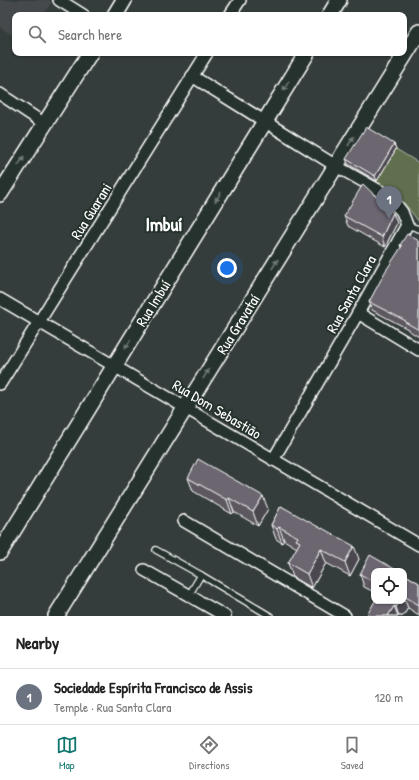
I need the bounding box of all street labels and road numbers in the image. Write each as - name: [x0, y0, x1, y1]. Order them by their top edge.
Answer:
- street label: Rua Guarani: [65, 179, 117, 243]
- street label: Rua Santa Clara: [321, 251, 381, 337]
- street label: Rua Imbuí: [130, 276, 176, 330]
- street label: Rua Gravataí: [211, 290, 265, 358]
- street label: Rua Dom Sebastião: [169, 374, 265, 444]

